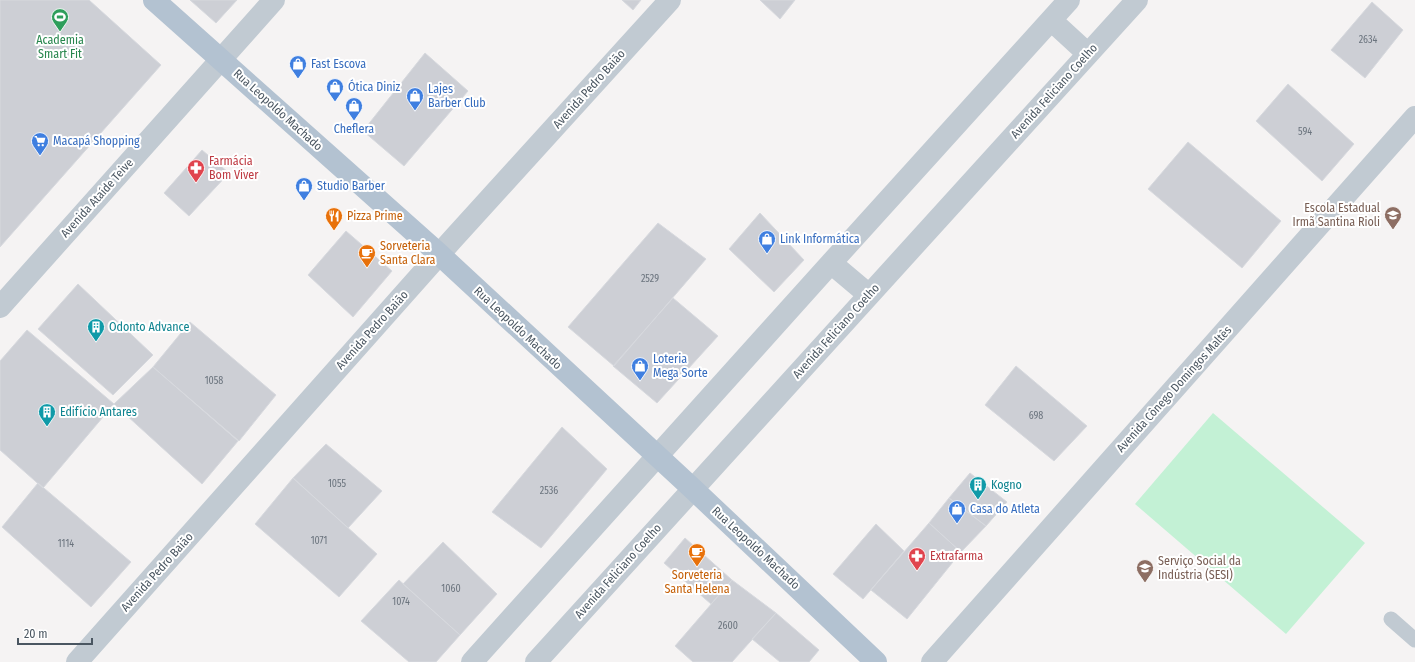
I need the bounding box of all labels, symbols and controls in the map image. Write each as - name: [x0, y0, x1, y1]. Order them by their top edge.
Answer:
- sports icon: Academia Smart Fit: [50, 7, 70, 32]
- place label: Academia Smart Fit: [36, 33, 84, 61]
- house number: 2634: [1359, 34, 1377, 46]
- street label: Avenida Feliciano Coelho: [1008, 41, 1100, 141]
- street label: Avenida Pedro Baião: [550, 47, 628, 131]
- shop icon: Fast Escova: [288, 54, 308, 79]
- place label: Fast Escova: [311, 57, 366, 71]
- street label: Rua Leopoldo Machado: [231, 66, 325, 154]
- shop icon: Ótica Diniz: [325, 77, 345, 102]
- place label: Ótica Diniz: [348, 79, 401, 94]
- place label: Lajes Barber Club: [428, 82, 486, 110]
- shop icon: Lajes Barber Club: [405, 86, 425, 111]
- shop icon: Cheflera: [344, 96, 364, 121]
- place label: Cheflera: [334, 122, 374, 136]
- house number: 594: [1298, 126, 1312, 138]
- supermarket icon: Macapá Shopping: [30, 131, 50, 156]
- place label: Macapá Shopping: [53, 134, 140, 148]
- place label: Farmácia Bom Viver: [209, 154, 259, 182]
- street label: Avenida Ataíde Teive: [58, 156, 136, 240]
- pharmacy icon: Farmácia Bom Viver: [186, 158, 206, 183]
- shop icon: Studio Barber: [294, 176, 314, 201]
- place label: Studio Barber: [317, 179, 386, 193]
- place label: Escola Estadual Irmã Santina Rioli: [1293, 201, 1380, 229]
- school or university icon: Escola Estadual Irmã Santina Rioli: [1383, 205, 1403, 230]
- restaurant icon: Pizza Prime: [324, 206, 344, 231]
- place label: Pizza Prime: [347, 209, 403, 223]
- shop icon: Link Informática: [757, 229, 777, 254]
- place label: Link Informática: [780, 232, 860, 246]
- place label: Sorveteria Santa Clara: [380, 239, 435, 267]
- cafe icon: Sorveteria Santa Clara: [357, 243, 377, 268]
- house number: 2529: [641, 273, 659, 285]
- street label: Avenida Feliciano Coelho: [790, 281, 882, 381]
- street label: Rua Leopoldo Machado: [471, 284, 565, 372]
- street label: Avenida Pedro Baião: [333, 288, 411, 372]
- building icon: Odonto Advance: [86, 317, 106, 342]
- place label: Odonto Advance: [109, 320, 190, 334]
- street label: Avenida Cônego Domingos Maltês: [1114, 323, 1234, 455]
- place label: Loteria Mega Sorte: [653, 352, 708, 380]
- shop icon: Loteria Mega Sorte: [630, 356, 650, 381]
- house number: 1058: [205, 375, 223, 387]
- building icon: Edifício Antares: [37, 402, 57, 427]
- place label: Edifício Antares: [60, 405, 137, 419]
- house number: 698: [1029, 410, 1043, 422]
- building icon: Kogno: [968, 475, 988, 500]
- house number: 1055: [328, 478, 347, 490]
- place label: Kogno: [991, 478, 1022, 492]
- house number: 2536: [540, 485, 558, 497]
- shop icon: Casa do Atleta: [947, 499, 967, 524]
- place label: Casa do Atleta: [970, 502, 1040, 516]
- street label: Rua Leopoldo Machado: [709, 504, 803, 592]
- street label: Avenida Feliciano Coelho: [572, 521, 664, 621]
- street label: Avenida Pedro Baião: [118, 530, 196, 614]
- house number: 1071: [311, 535, 327, 547]
- house number: 1114: [58, 538, 74, 550]
- cafe icon: Sorveteria Santa Helena: [687, 542, 707, 567]
- pharmacy icon: Extrafarma: [907, 546, 927, 571]
- place label: Extrafarma: [930, 549, 983, 563]
- place label: Serviço Social da Indústria (SESI): [1158, 554, 1241, 582]
- school or university icon: Serviço Social da Indústria (SESI): [1135, 558, 1155, 583]
- place label: Sorveteria Santa Helena: [664, 568, 730, 596]
- house number: 1060: [441, 583, 461, 595]
- house number: 1074: [392, 596, 410, 608]
- scale bar: [18, 620, 92, 646]
- house number: 2600: [718, 620, 738, 632]
- text: 20 m: [24, 627, 48, 641]

